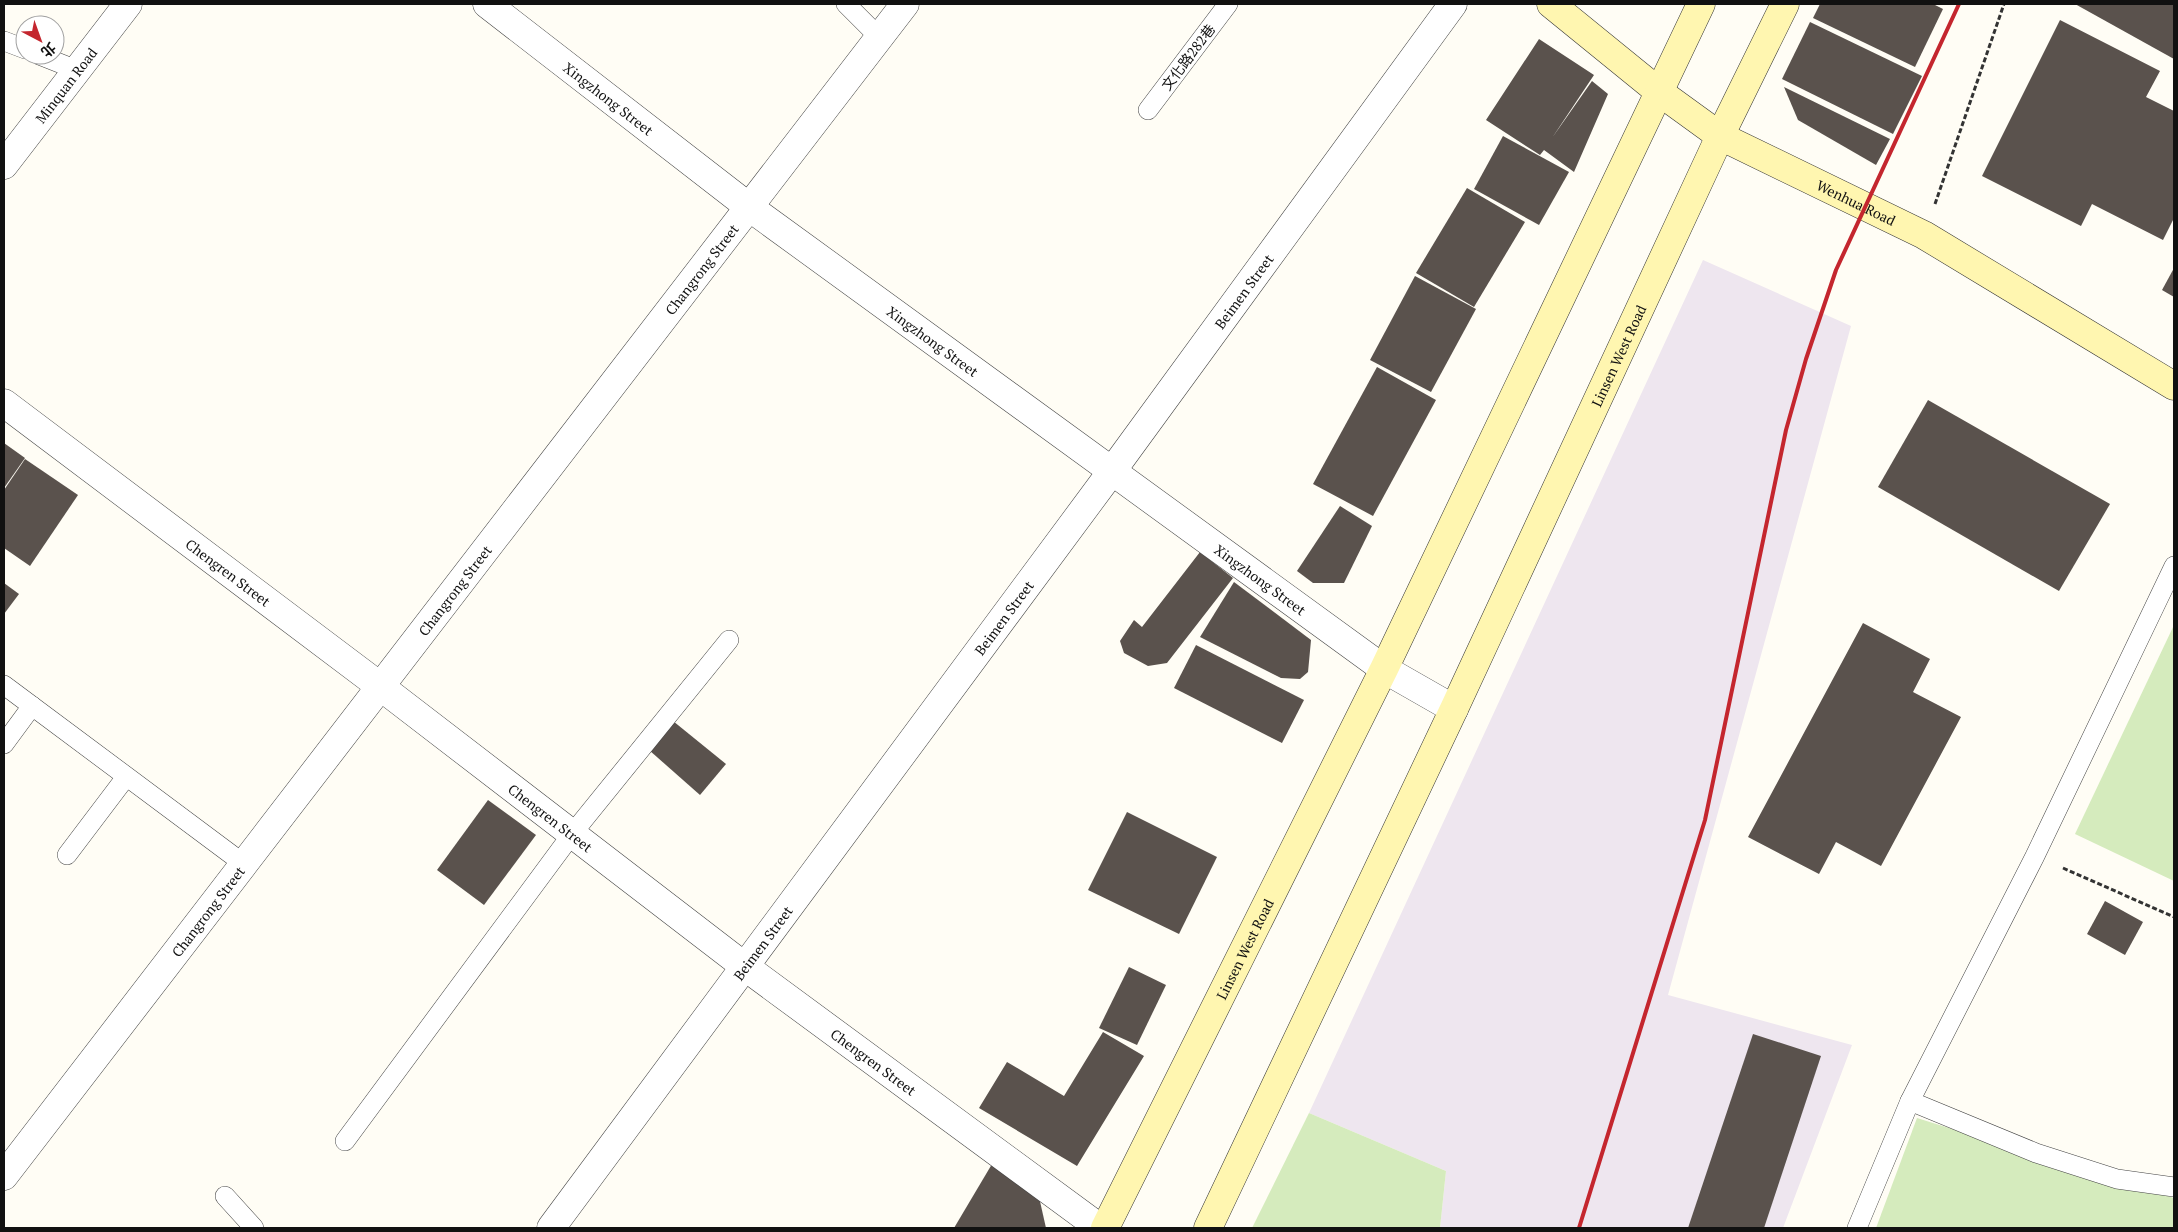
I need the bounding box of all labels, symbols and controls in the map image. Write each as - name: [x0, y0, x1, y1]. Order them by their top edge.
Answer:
- north arrow: [15, 15, 65, 65]
- street label: 文化路282巷: [1157, 20, 1219, 94]
- text: 北: [37, 38, 60, 62]
- street label: Minquan Road: [30, 43, 101, 127]
- street label: Xingzhong Street: [560, 58, 658, 140]
- street label: Wenhua Road: [1814, 175, 1899, 229]
- street label: Changrong Street: [660, 219, 743, 318]
- street label: Beimen Street: [1210, 249, 1278, 332]
- street label: Xingzhong Street: [883, 301, 983, 381]
- street label: Linsen West Road: [1586, 301, 1650, 410]
- street label: Chengren Street: [182, 534, 275, 611]
- street label: Changrong Street: [413, 540, 496, 639]
- street label: Xingzhong Street: [1211, 540, 1311, 619]
- street label: Beimen Street: [970, 576, 1038, 658]
- street label: Chengren Street: [505, 779, 597, 856]
- street label: Changrong Street: [167, 861, 249, 960]
- street label: Linsen West Road: [1211, 895, 1278, 1002]
- street label: Beimen Street: [728, 901, 797, 984]
- street label: Chengren Street: [827, 1024, 921, 1100]

